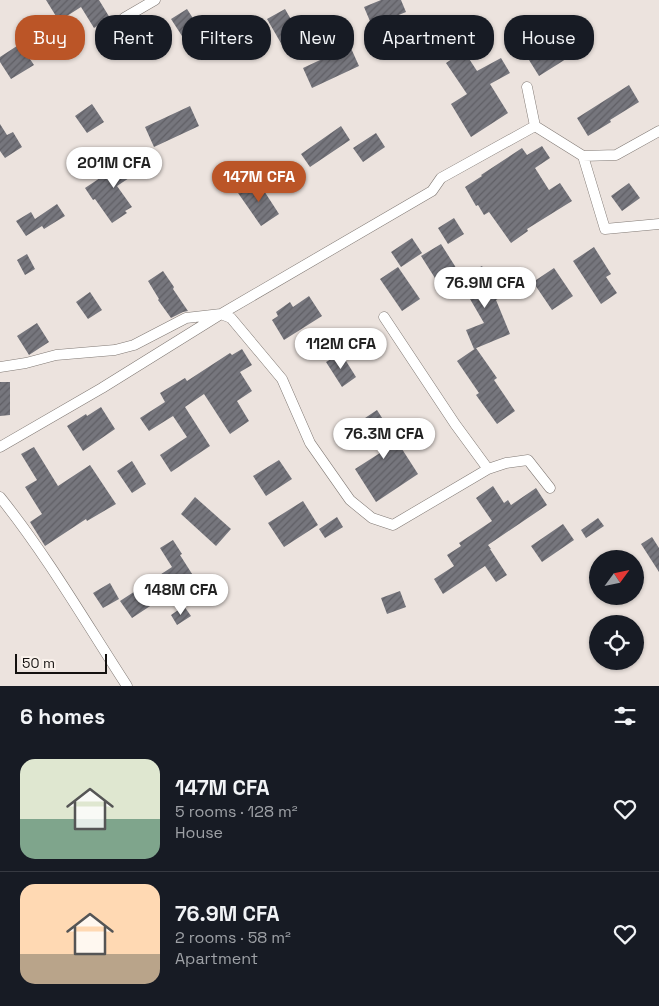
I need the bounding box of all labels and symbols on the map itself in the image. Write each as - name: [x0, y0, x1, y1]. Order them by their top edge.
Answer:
- pin: 201M CFA: [62, 146, 166, 189]
- pin: 147M CFA: [207, 160, 311, 203]
- pin: 76.9M CFA: [428, 266, 542, 309]
- pin: 112M CFA: [289, 328, 393, 370]
- pin: 76.3M CFA: [327, 418, 441, 460]
- north arrow: [589, 550, 644, 605]
- pin: 148M CFA: [129, 574, 233, 616]
- scale bar: [15, 651, 108, 674]

